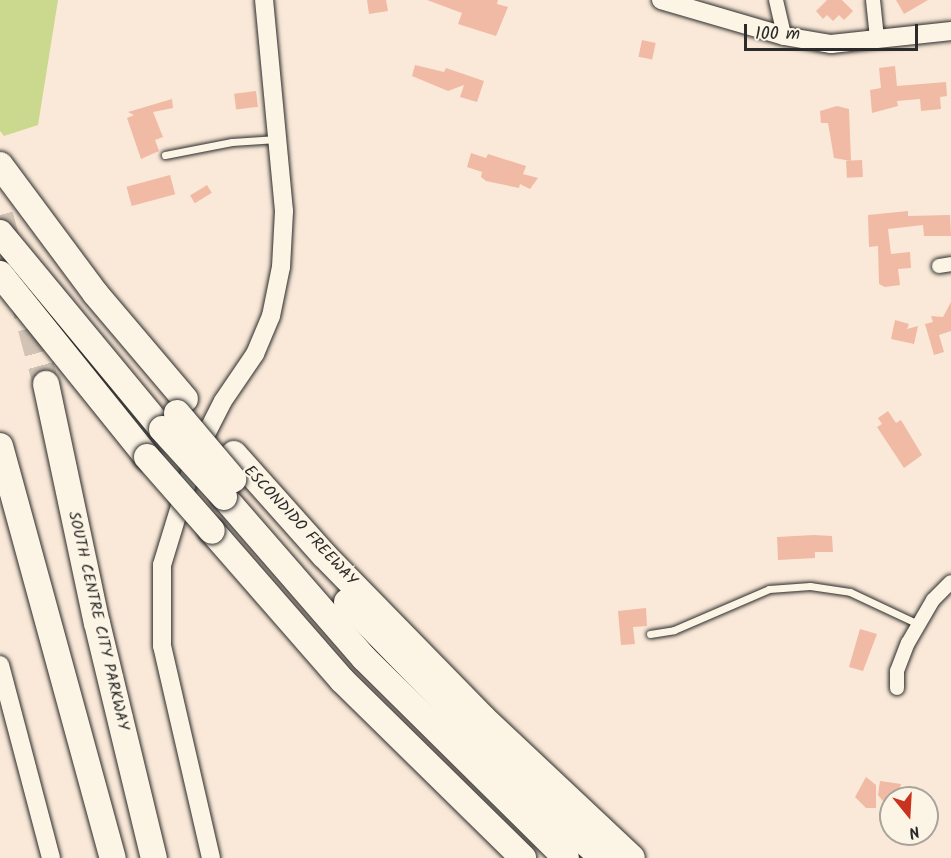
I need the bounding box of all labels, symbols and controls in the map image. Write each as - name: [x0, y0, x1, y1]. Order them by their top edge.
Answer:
- scale bar: [747, 12, 921, 50]
- text: 100 m: [755, 20, 800, 49]
- street label: ESCONDIDO FREEWAY: [239, 462, 361, 590]
- street label: SOUTH CENTRE CITY PARKWAY: [63, 510, 133, 732]
- north arrow: [879, 786, 939, 846]
- text: N: [905, 818, 923, 845]

